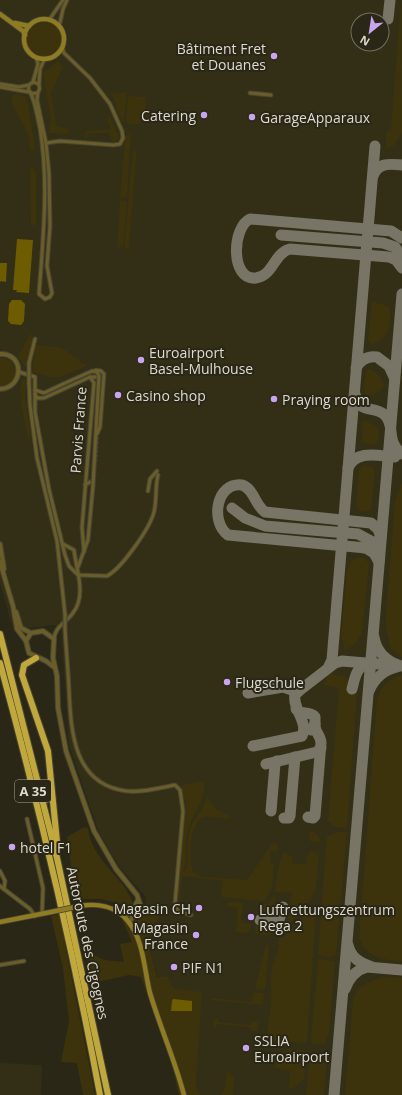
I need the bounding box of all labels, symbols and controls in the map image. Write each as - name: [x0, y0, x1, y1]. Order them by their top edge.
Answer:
- north arrow: [350, 12, 390, 52]
- text: N: [357, 32, 372, 50]
- place label: Bâtiment Fret et Douanes: [177, 39, 266, 74]
- marker: Bâtiment Fret et Douanes: [269, 51, 279, 61]
- place label: Catering: [141, 106, 196, 125]
- place label: GarageApparaux: [260, 108, 371, 127]
- marker: Catering: [199, 110, 209, 120]
- marker: GarageApparaux: [247, 112, 257, 122]
- place label: Euroairport Basel-Mulhouse: [149, 343, 253, 378]
- marker: Euroairport Basel-Mulhouse: [136, 355, 146, 365]
- street label: Parvis France: [66, 386, 91, 474]
- place label: Casino shop: [126, 386, 206, 405]
- marker: Casino shop: [113, 390, 123, 400]
- place label: Praying room: [282, 390, 370, 409]
- marker: Praying room: [269, 394, 279, 404]
- place label: Flugschule: [235, 673, 304, 692]
- marker: Flugschule: [222, 677, 232, 687]
- road number: A 35: [15, 780, 51, 802]
- place label: hotel F1: [20, 838, 72, 857]
- marker: hotel F1: [7, 842, 17, 852]
- street label: Autoroute des Cigognes: [63, 865, 114, 1022]
- place label: Magasin CH: [114, 899, 191, 918]
- place label: Luftrettungszentrum Rega 2: [259, 900, 395, 935]
- marker: Magasin CH: [194, 903, 204, 913]
- marker: Luftrettungszentrum Rega 2: [246, 912, 256, 922]
- place label: Magasin France: [133, 918, 188, 953]
- marker: Magasin France: [191, 930, 201, 940]
- place label: PIF N1: [182, 958, 224, 977]
- marker: PIF N1: [169, 962, 179, 972]
- place label: SSLIA Euroairport: [254, 1031, 329, 1066]
- marker: SSLIA Euroairport: [241, 1043, 251, 1053]

